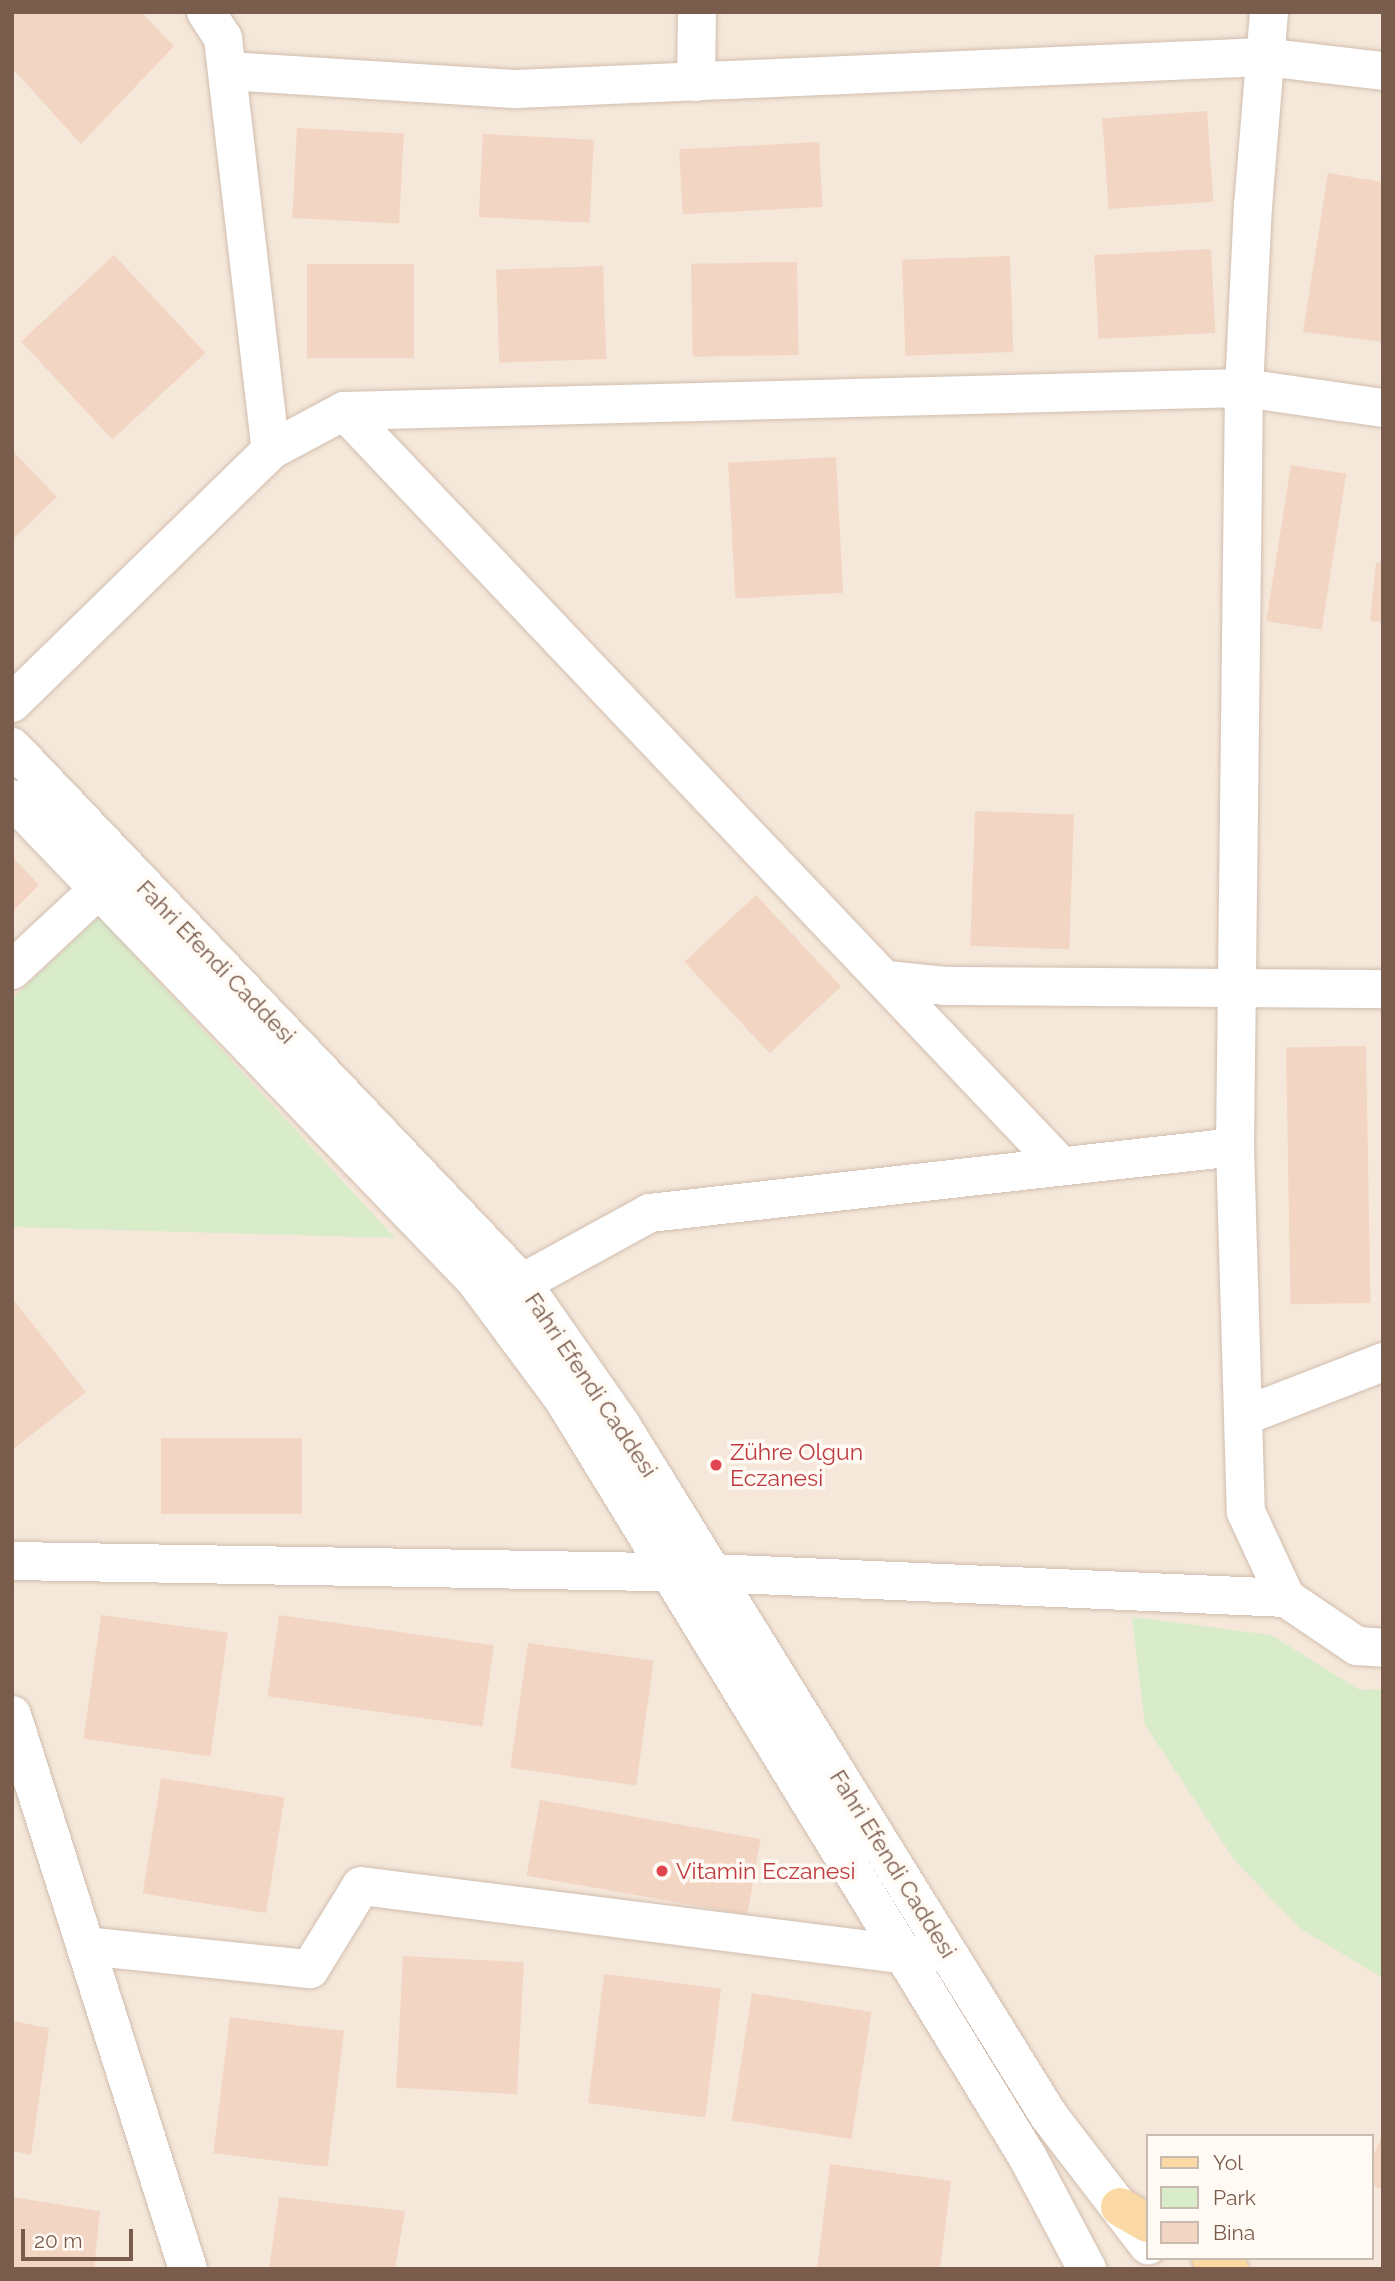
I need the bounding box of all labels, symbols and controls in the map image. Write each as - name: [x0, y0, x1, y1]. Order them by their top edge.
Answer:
- street label: Fahri Efendi Caddesi: [131, 875, 301, 1049]
- street label: Fahri Efendi Caddesi: [519, 1288, 663, 1482]
- place label: Zühre Olgun Eczanesi: [730, 1438, 863, 1492]
- marker: Zühre Olgun Eczanesi: [708, 1457, 724, 1473]
- street label: Fahri Efendi Caddesi: [824, 1765, 962, 1963]
- place label: Vitamin Eczanesi: [676, 1857, 855, 1885]
- marker: Vitamin Eczanesi: [654, 1863, 670, 1879]
- legend: [1146, 2134, 1374, 2260]
- text: Yol: [1213, 2150, 1243, 2175]
- text: Park: [1213, 2185, 1256, 2210]
- scale bar: [24, 2214, 136, 2258]
- text: Bina: [1213, 2220, 1255, 2245]
- text: 20 m: [34, 2228, 82, 2253]

